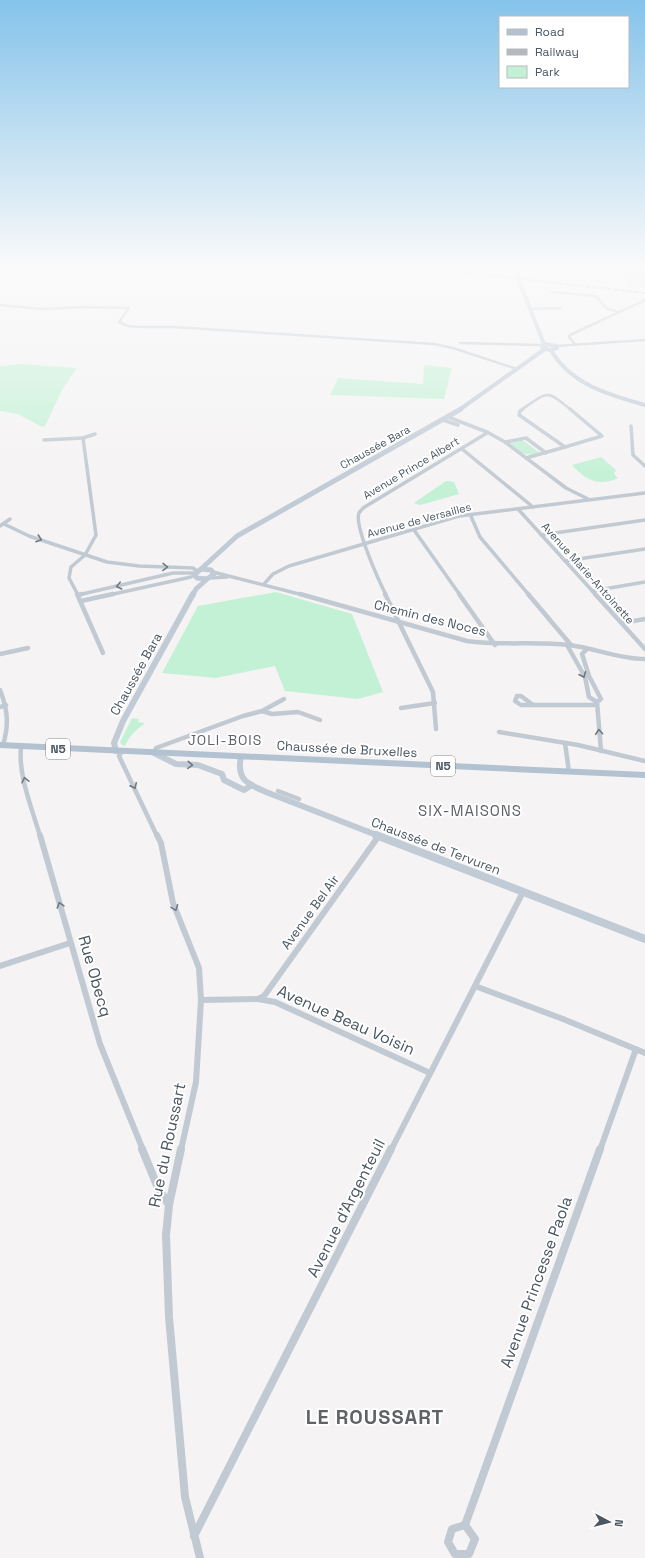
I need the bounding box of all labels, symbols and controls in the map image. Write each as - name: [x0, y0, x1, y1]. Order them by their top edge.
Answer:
- legend: [499, 16, 629, 88]
- text: Road: [535, 24, 564, 40]
- text: Railway: [535, 44, 579, 60]
- text: Park: [535, 64, 560, 80]
- street label: Chaussée Bara: [337, 422, 413, 472]
- street label: Avenue Prince Albert: [360, 434, 462, 502]
- street label: Avenue de Versailles: [365, 499, 473, 541]
- street label: Avenue Marie-Antoinette: [539, 519, 637, 627]
- one-way arrow: [36, 534, 43, 543]
- one-way arrow: [162, 563, 168, 571]
- one-way arrow: [116, 581, 122, 589]
- street label: Chemin des Noces: [372, 596, 488, 640]
- street label: Chaussée Bara: [106, 629, 166, 718]
- one-way arrow: [578, 671, 586, 678]
- one-way arrow: [595, 729, 604, 735]
- district label: JOLI-BOIS: [188, 731, 262, 749]
- street label: Chaussée de Bruxelles: [276, 737, 418, 761]
- road number: N5: [46, 739, 70, 759]
- road number: N5: [431, 756, 455, 776]
- one-way arrow: [187, 760, 193, 769]
- one-way arrow: [21, 777, 29, 783]
- one-way arrow: [129, 782, 137, 789]
- district label: SIX-MAISONS: [418, 801, 522, 820]
- street label: Chaussée de Tervuren: [369, 813, 503, 879]
- street label: Avenue Bel Air: [277, 871, 343, 953]
- one-way arrow: [56, 902, 65, 909]
- one-way arrow: [171, 905, 179, 912]
- street label: Rue Obecq: [73, 933, 117, 1019]
- street label: Avenue Beau Voisin: [274, 980, 418, 1060]
- street label: Rue du Roussart: [144, 1081, 190, 1209]
- street label: Avenue d'Argenteuil: [302, 1135, 390, 1281]
- street label: Avenue Princesse Paola: [495, 1193, 577, 1371]
- district label: LE ROUSSART: [306, 1404, 444, 1430]
- north arrow: [589, 1502, 629, 1542]
- text: N: [612, 1519, 626, 1528]

